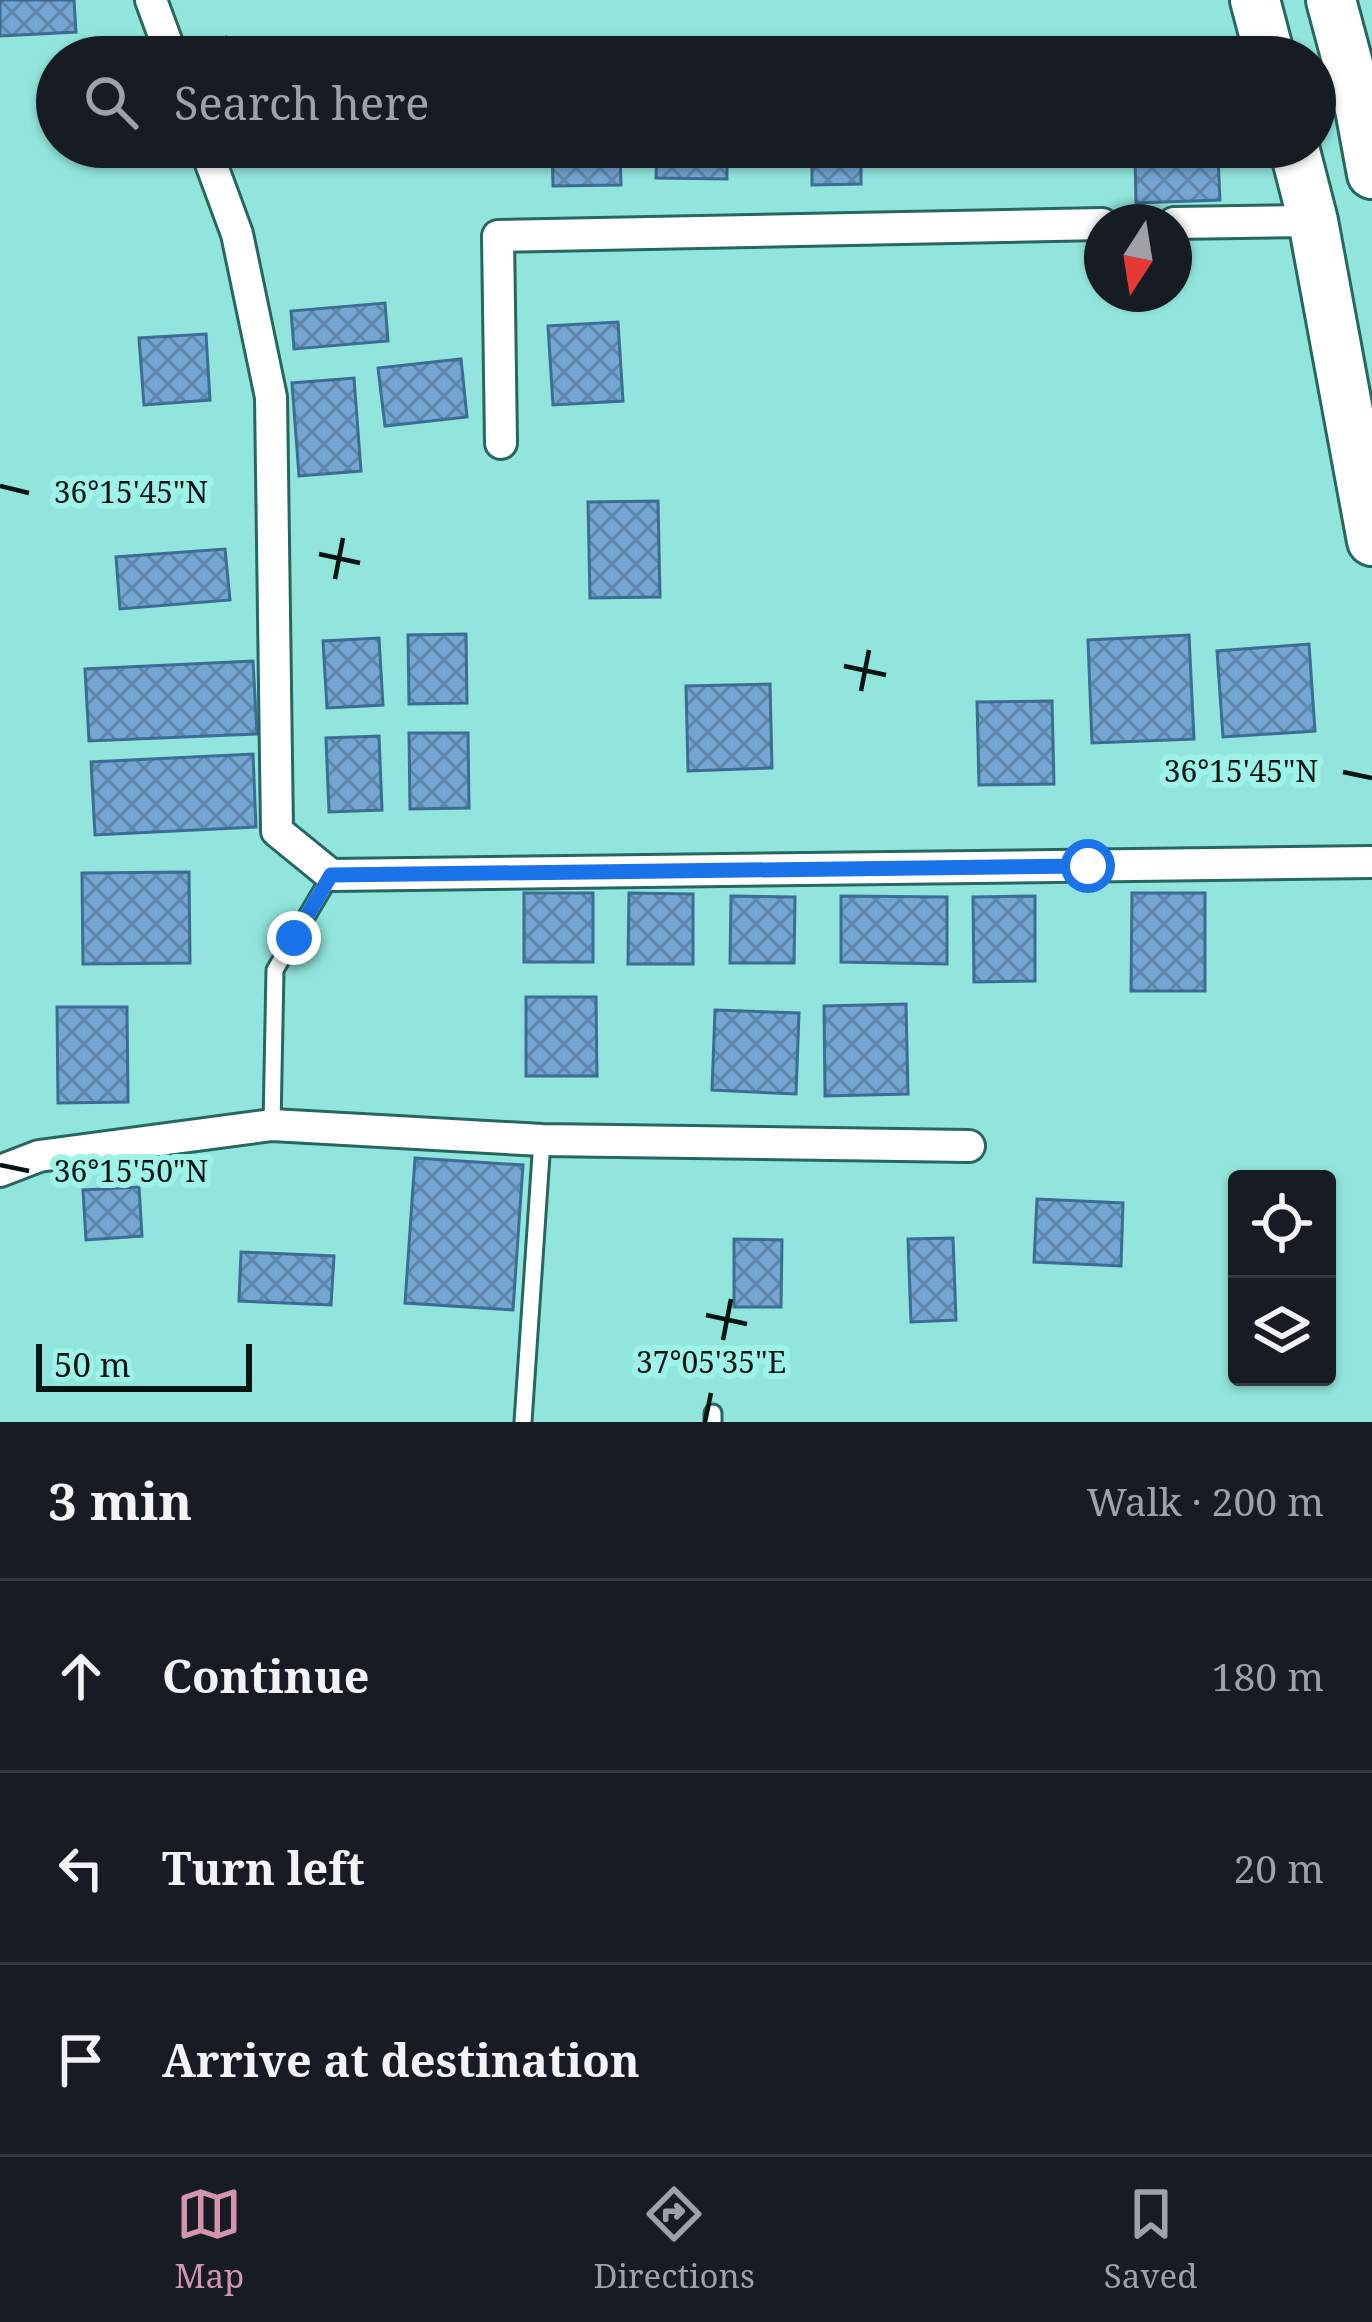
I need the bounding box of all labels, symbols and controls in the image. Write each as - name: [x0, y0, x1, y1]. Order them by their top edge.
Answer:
- search box: [36, 36, 1336, 168]
- icon: search: [78, 69, 144, 135]
- text: Search here: [174, 72, 429, 133]
- north arrow: [1084, 204, 1192, 312]
- text: 36°15'45"N: [54, 471, 208, 512]
- text: 36°15'45"N: [1164, 750, 1318, 791]
- route start: [1061, 839, 1115, 893]
- route end: [267, 911, 321, 965]
- text: 36°15'50"N: [54, 1150, 208, 1191]
- map controls: [1228, 1170, 1336, 1386]
- button: locate: [1228, 1170, 1336, 1278]
- button: layers: [1228, 1278, 1336, 1386]
- scale bar: [36, 1338, 252, 1391]
- text: 37°05'35"E: [636, 1341, 786, 1382]
- text: 50 m: [54, 1342, 131, 1387]
- text: 3 min: [48, 1465, 192, 1535]
- text: Walk · 200 m: [1087, 1474, 1324, 1527]
- icon: ahead: [48, 1643, 114, 1709]
- text: Continue: [162, 1645, 370, 1706]
- text: 180 m: [1212, 1649, 1324, 1702]
- icon: left: [48, 1835, 114, 1901]
- text: Turn left: [162, 1837, 365, 1898]
- text: 20 m: [1233, 1841, 1324, 1894]
- icon: arrive: [48, 2027, 114, 2093]
- text: Arrive at destination: [162, 2029, 640, 2090]
- tab: Map: [175, 2181, 244, 2298]
- tab: Directions: [593, 2181, 755, 2298]
- tab: Saved: [1104, 2181, 1197, 2298]

